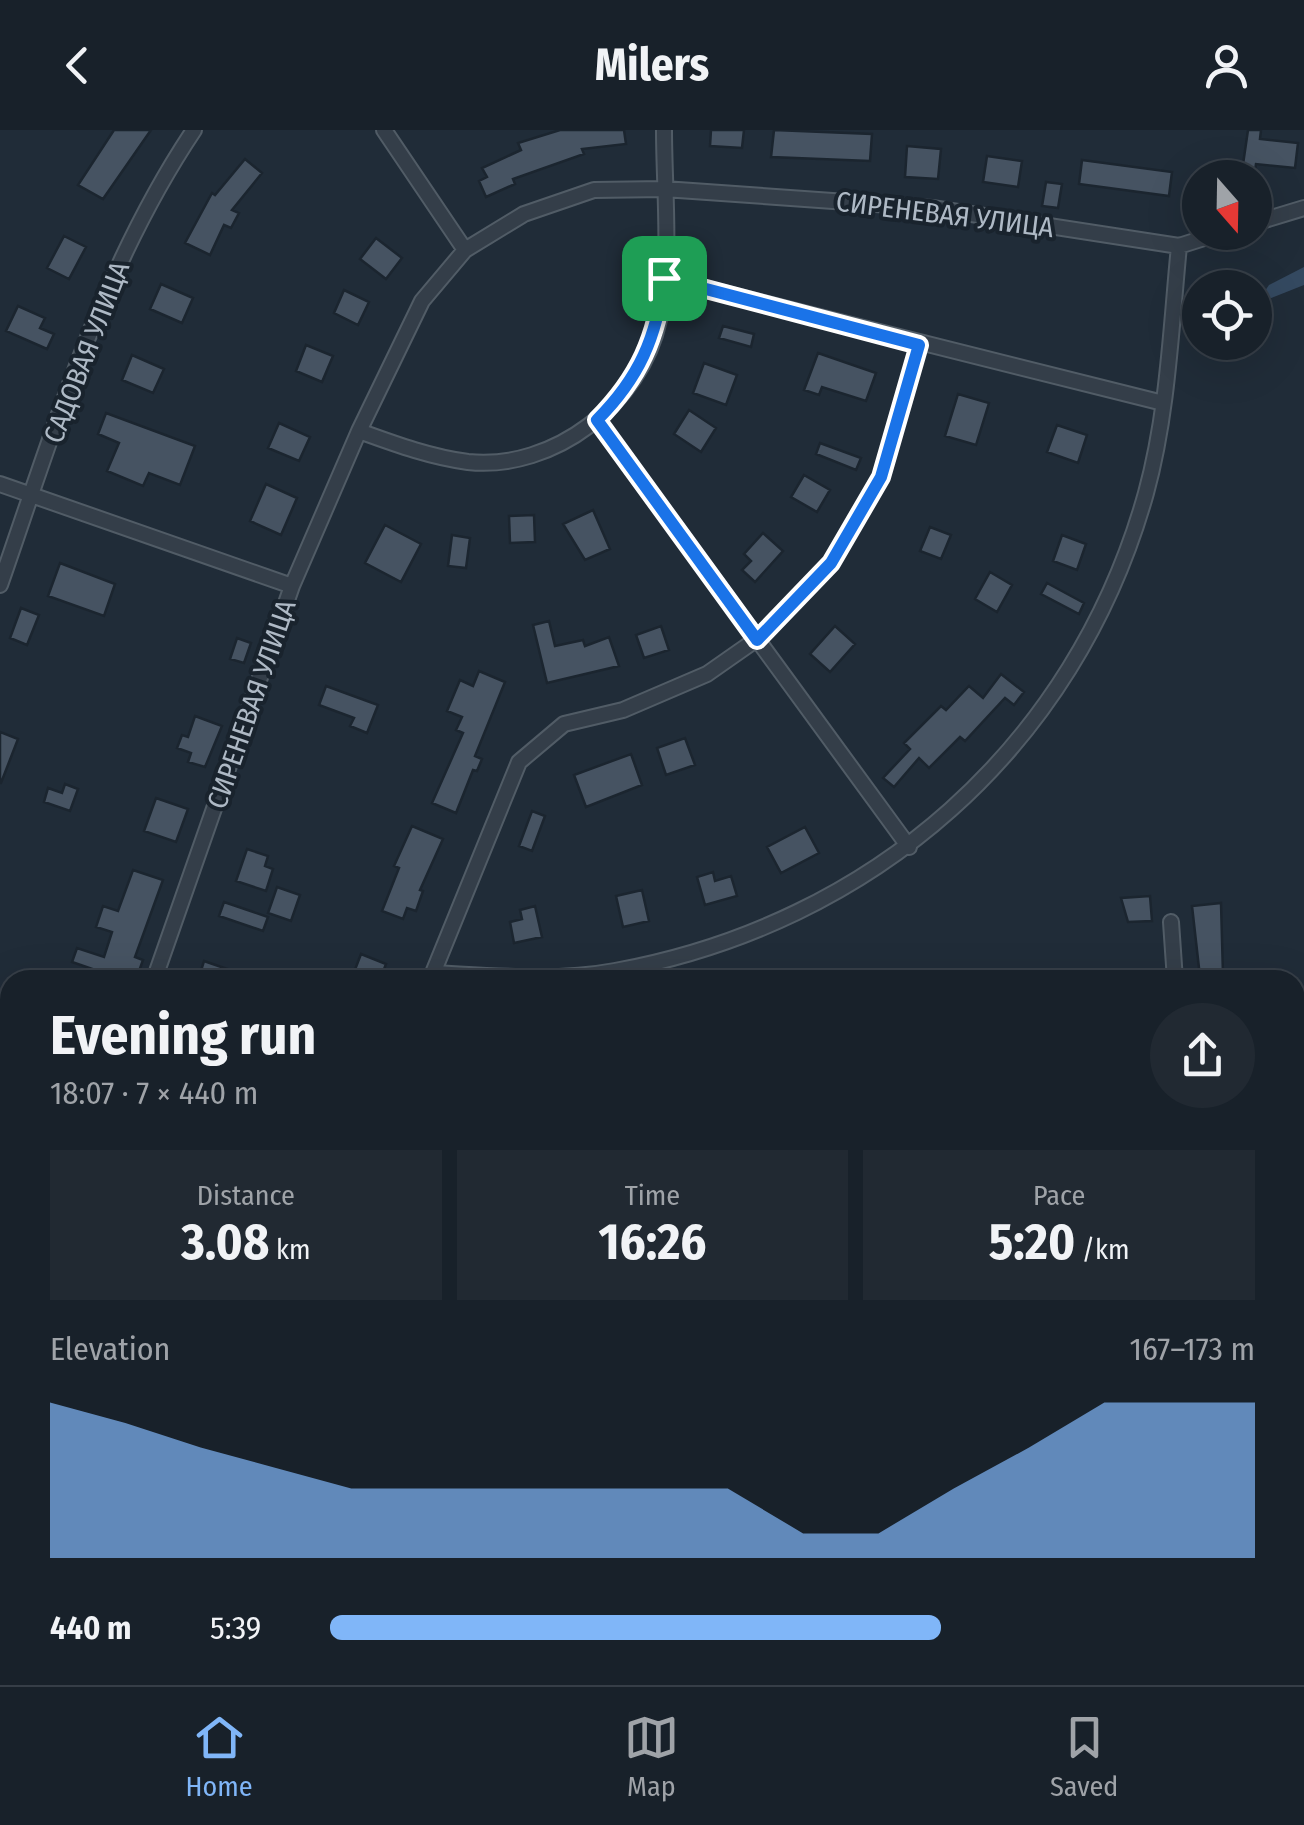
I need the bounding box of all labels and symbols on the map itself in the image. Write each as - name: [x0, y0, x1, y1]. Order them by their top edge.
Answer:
- north arrow: [1182, 160, 1272, 250]
- street label: СИРЕНЕВАЯ УЛИЦА: [834, 185, 1056, 244]
- pin: [622, 236, 707, 321]
- street label: САДОВАЯ УЛИЦА: [37, 256, 136, 448]
- street label: СИРЕНЕВАЯ УЛИЦА: [200, 595, 303, 813]

